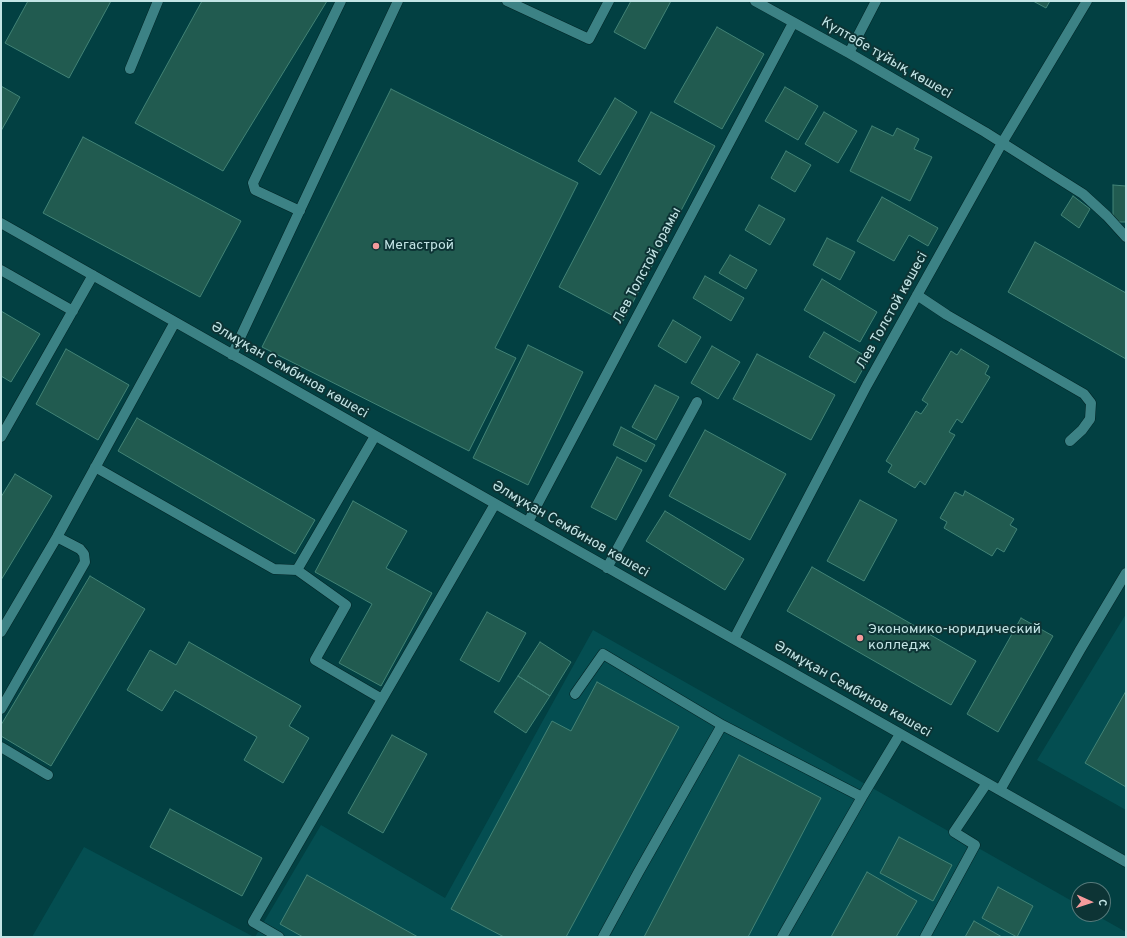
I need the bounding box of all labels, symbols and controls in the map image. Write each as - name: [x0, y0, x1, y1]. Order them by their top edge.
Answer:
- street label: Күлтөбе тұйық көшесі: [818, 15, 954, 103]
- street label: Лев Толстой орамы: [610, 205, 686, 327]
- place label: Мегастрой: [384, 238, 454, 254]
- marker: Мегастрой: [371, 241, 381, 251]
- street label: Лев Толстой көшесі: [854, 249, 932, 373]
- street label: Әлмұқан Сембинов көшесі: [207, 319, 371, 423]
- street label: Әлмұқан Сембинов көшесі: [488, 478, 652, 582]
- place label: Экономико-юридический колледж: [868, 622, 1041, 654]
- marker: Экономико-юридический колледж: [855, 633, 865, 643]
- street label: Әлмұқан Сембинов көшесі: [770, 638, 934, 742]
- north arrow: [1071, 882, 1111, 922]
- text: С: [1095, 899, 1109, 906]

